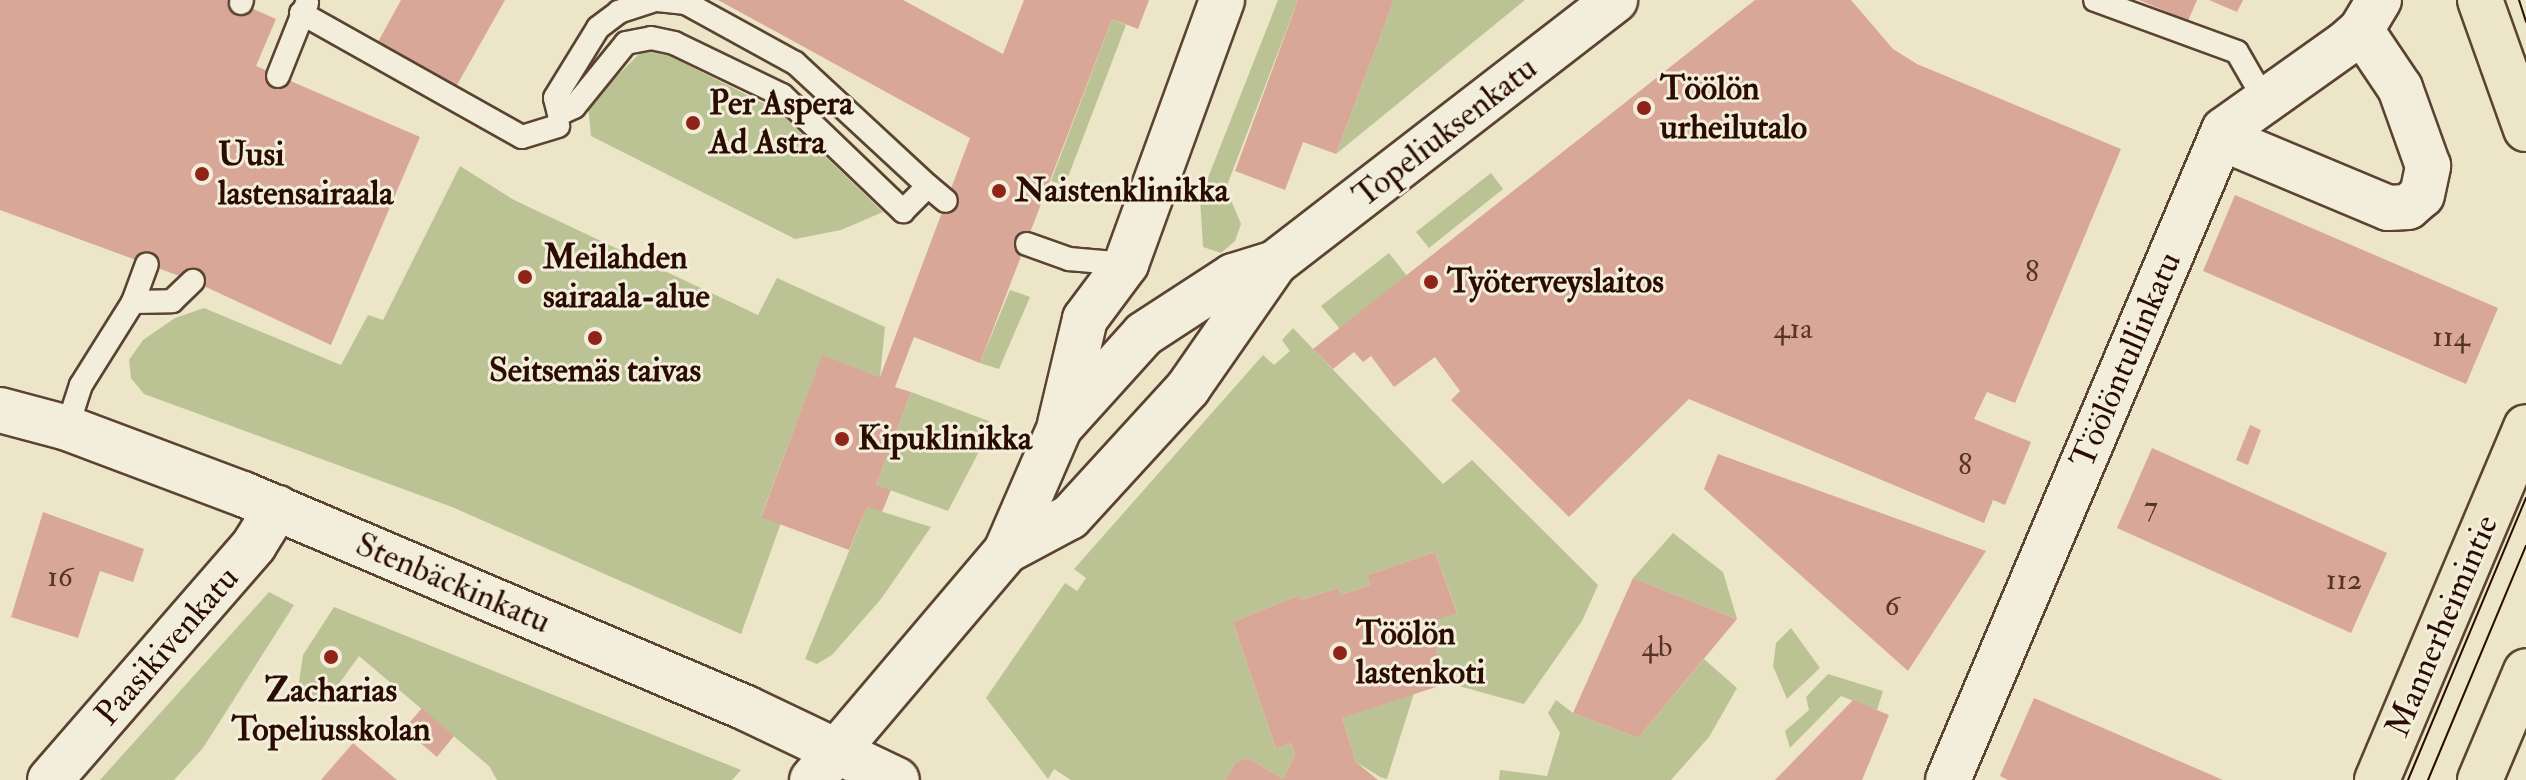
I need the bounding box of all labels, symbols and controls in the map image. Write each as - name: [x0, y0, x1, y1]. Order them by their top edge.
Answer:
- street label: Topeliuksenkatu: [1345, 48, 1545, 216]
- place label: Töölön urheilutalo: [1660, 68, 1807, 148]
- place label: Per Aspera Ad Astra: [709, 83, 853, 162]
- marker: Töölön urheilutalo: [1635, 99, 1653, 117]
- marker: Per Aspera Ad Astra: [684, 114, 702, 132]
- place label: Uusi lastensairaala: [218, 134, 393, 214]
- marker: Uusi lastensairaala: [193, 165, 211, 183]
- place label: Naistenklinikka: [1015, 171, 1229, 211]
- marker: Naistenklinikka: [990, 182, 1008, 200]
- place label: Meilahden sairaala-alue: [543, 237, 710, 316]
- street label: Töölöntullinkatu: [2062, 246, 2190, 474]
- house number: 8: [2025, 254, 2039, 290]
- place label: Työterveyslaitos: [1447, 262, 1664, 302]
- marker: Meilahden sairaala-alue: [514, 266, 536, 288]
- marker: Työterveyslaitos: [1422, 273, 1440, 291]
- house number: 41a: [1773, 311, 1813, 347]
- house number: 114: [2432, 319, 2470, 355]
- marker: Seitsemäs taivas: [586, 329, 604, 347]
- place label: Seitsemäs taivas: [489, 351, 701, 391]
- place label: Kipuklinikka: [858, 419, 1032, 459]
- marker: Kipuklinikka: [833, 430, 851, 448]
- house number: 8: [1958, 447, 1972, 483]
- house number: 7: [2144, 489, 2158, 525]
- street label: Mannerheimintie: [2377, 509, 2507, 743]
- street label: Stenbäckinkatu: [350, 524, 556, 642]
- street label: Paasikivenkatu: [87, 558, 247, 734]
- house number: 16: [47, 559, 73, 595]
- house number: 112: [2326, 562, 2362, 598]
- house number: 6: [1884, 588, 1900, 624]
- place label: Töölön lastenkoti: [1356, 613, 1485, 692]
- house number: 4b: [1642, 629, 1672, 665]
- marker: Töölön lastenkoti: [1331, 644, 1349, 662]
- marker: Zacharias Topeliusskolan: [322, 648, 340, 666]
- place label: Zacharias Topeliusskolan: [231, 670, 431, 750]

